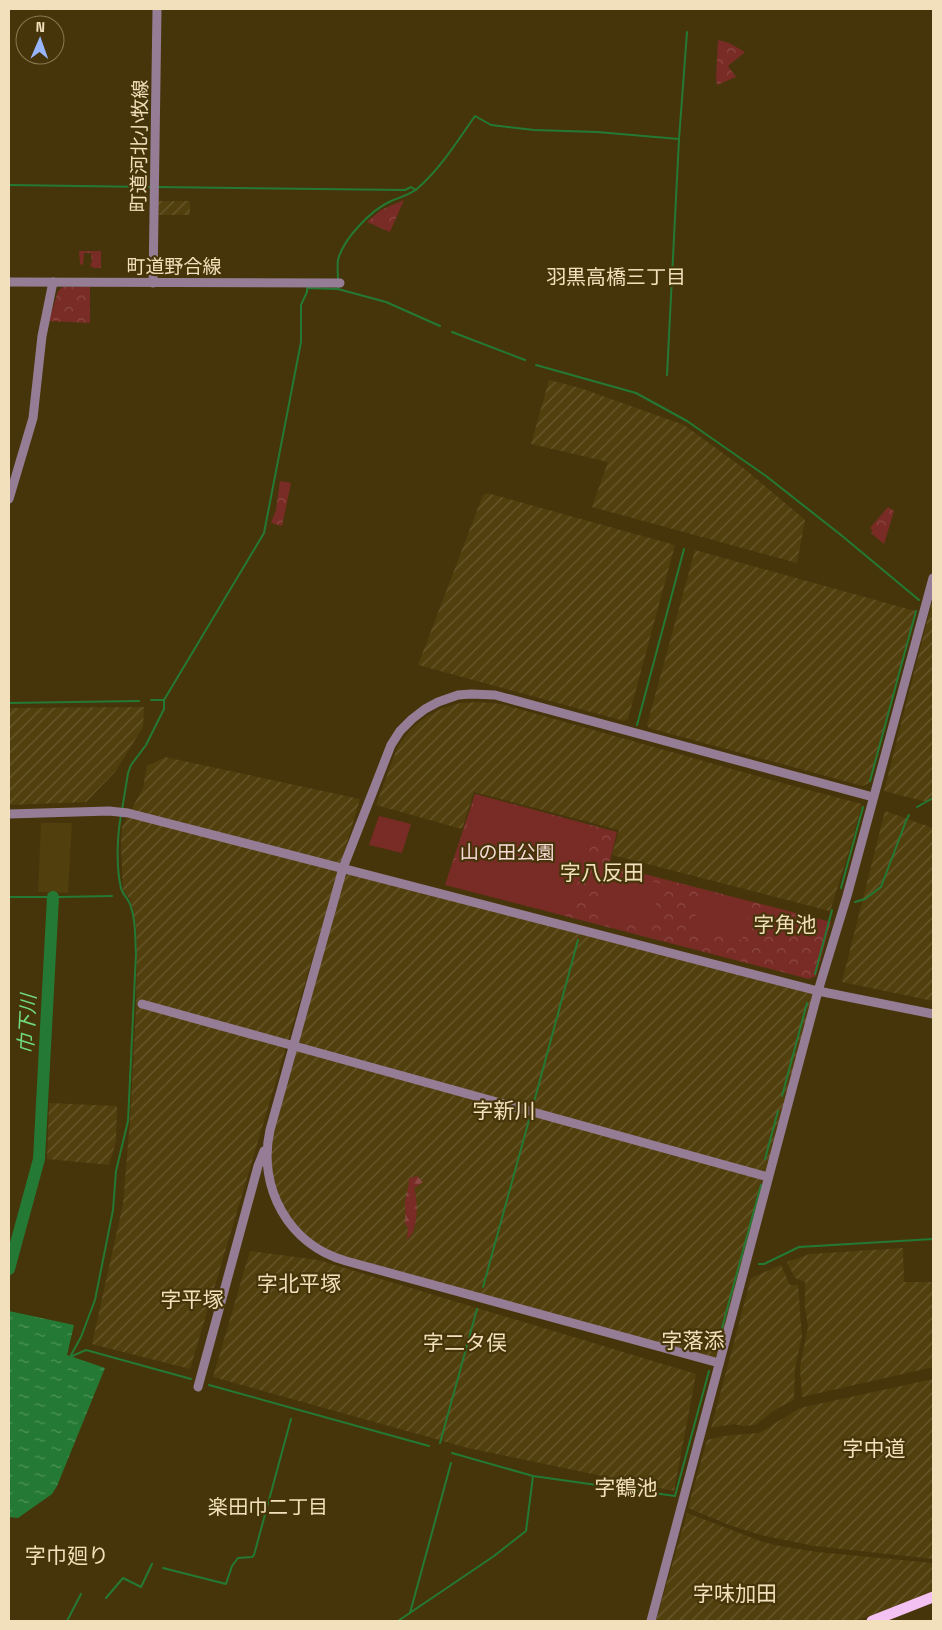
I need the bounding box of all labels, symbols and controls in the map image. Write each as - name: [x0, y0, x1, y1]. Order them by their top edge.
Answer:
- north arrow: [15, 15, 65, 65]
- text: N: [35, 18, 45, 36]
- street label: 町道河北小牧線: [126, 79, 153, 213]
- street label: 町道野合線: [126, 254, 222, 279]
- district label: 羽黒高橋三丁目: [546, 264, 686, 290]
- park label: 山の田公園: [459, 840, 555, 865]
- district label: 字八反田: [560, 859, 644, 886]
- district label: 字角池: [754, 911, 817, 938]
- water label: 巾下川: [12, 991, 42, 1055]
- district label: 字新川: [473, 1097, 536, 1124]
- district label: 字北平塚: [257, 1270, 341, 1297]
- district label: 字平塚: [161, 1286, 224, 1313]
- district label: 字落添: [662, 1327, 725, 1354]
- district label: 字二タ俣: [423, 1329, 507, 1356]
- district label: 字中道: [843, 1435, 906, 1462]
- district label: 字鶴池: [595, 1474, 658, 1501]
- district label: 楽田巾二丁目: [208, 1494, 328, 1520]
- district label: 字巾廻り: [25, 1542, 109, 1569]
- district label: 字味加田: [693, 1580, 777, 1607]

